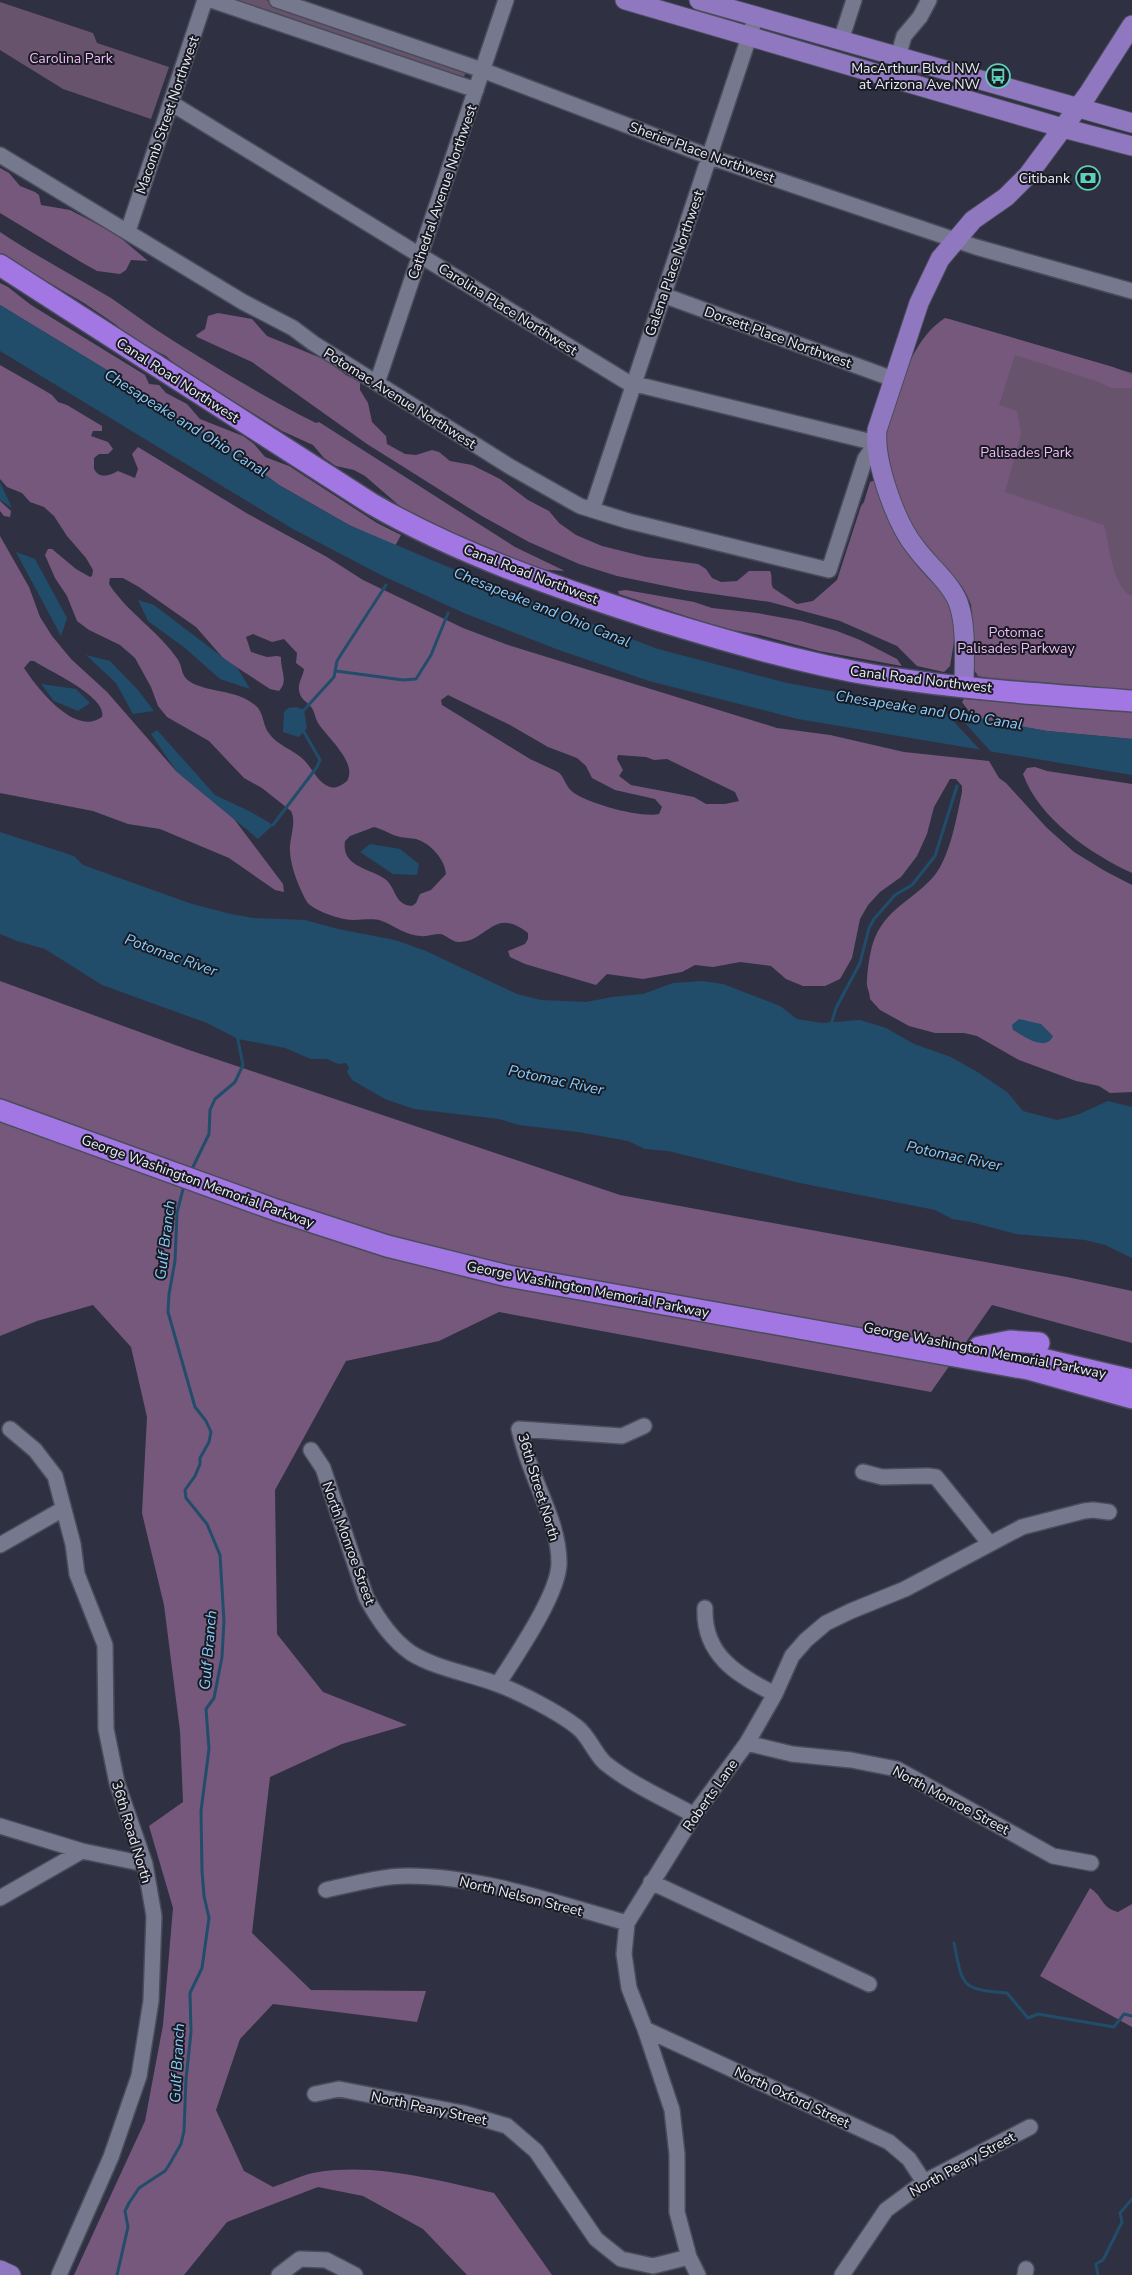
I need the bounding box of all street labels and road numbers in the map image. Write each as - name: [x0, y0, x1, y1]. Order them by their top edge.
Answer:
- street label: Macomb Street Northwest: [131, 33, 204, 197]
- street label: Cathedral Avenue Northwest: [404, 102, 481, 282]
- street label: Sherier Place Northwest: [627, 117, 777, 188]
- street label: Galena Place Northwest: [641, 188, 708, 339]
- street label: Carolina Place Northwest: [435, 259, 581, 360]
- street label: Dorsett Place Northwest: [702, 302, 854, 373]
- street label: Canal Road Northwest: [113, 334, 243, 427]
- street label: Potomac Avenue Northwest: [320, 344, 480, 453]
- street label: Canal Road Northwest: [461, 540, 601, 609]
- street label: Canal Road Northwest: [849, 661, 993, 698]
- street label: George Washington Memorial Parkway: [79, 1130, 318, 1233]
- street label: George Washington Memorial Parkway: [465, 1257, 711, 1322]
- street label: George Washington Memorial Parkway: [862, 1318, 1108, 1383]
- street label: 36th Street North: [513, 1431, 564, 1543]
- street label: North Monroe Street: [317, 1479, 380, 1607]
- street label: Roberts Lane: [679, 1756, 742, 1835]
- street label: North Monroe Street: [889, 1762, 1013, 1839]
- street label: 36th Road North: [107, 1779, 156, 1886]
- street label: North Nelson Street: [457, 1872, 584, 1921]
- street label: North Oxford Street: [731, 2062, 853, 2133]
- street label: North Peary Street: [369, 2087, 489, 2130]
- street label: North Peary Street: [906, 2128, 1018, 2201]

